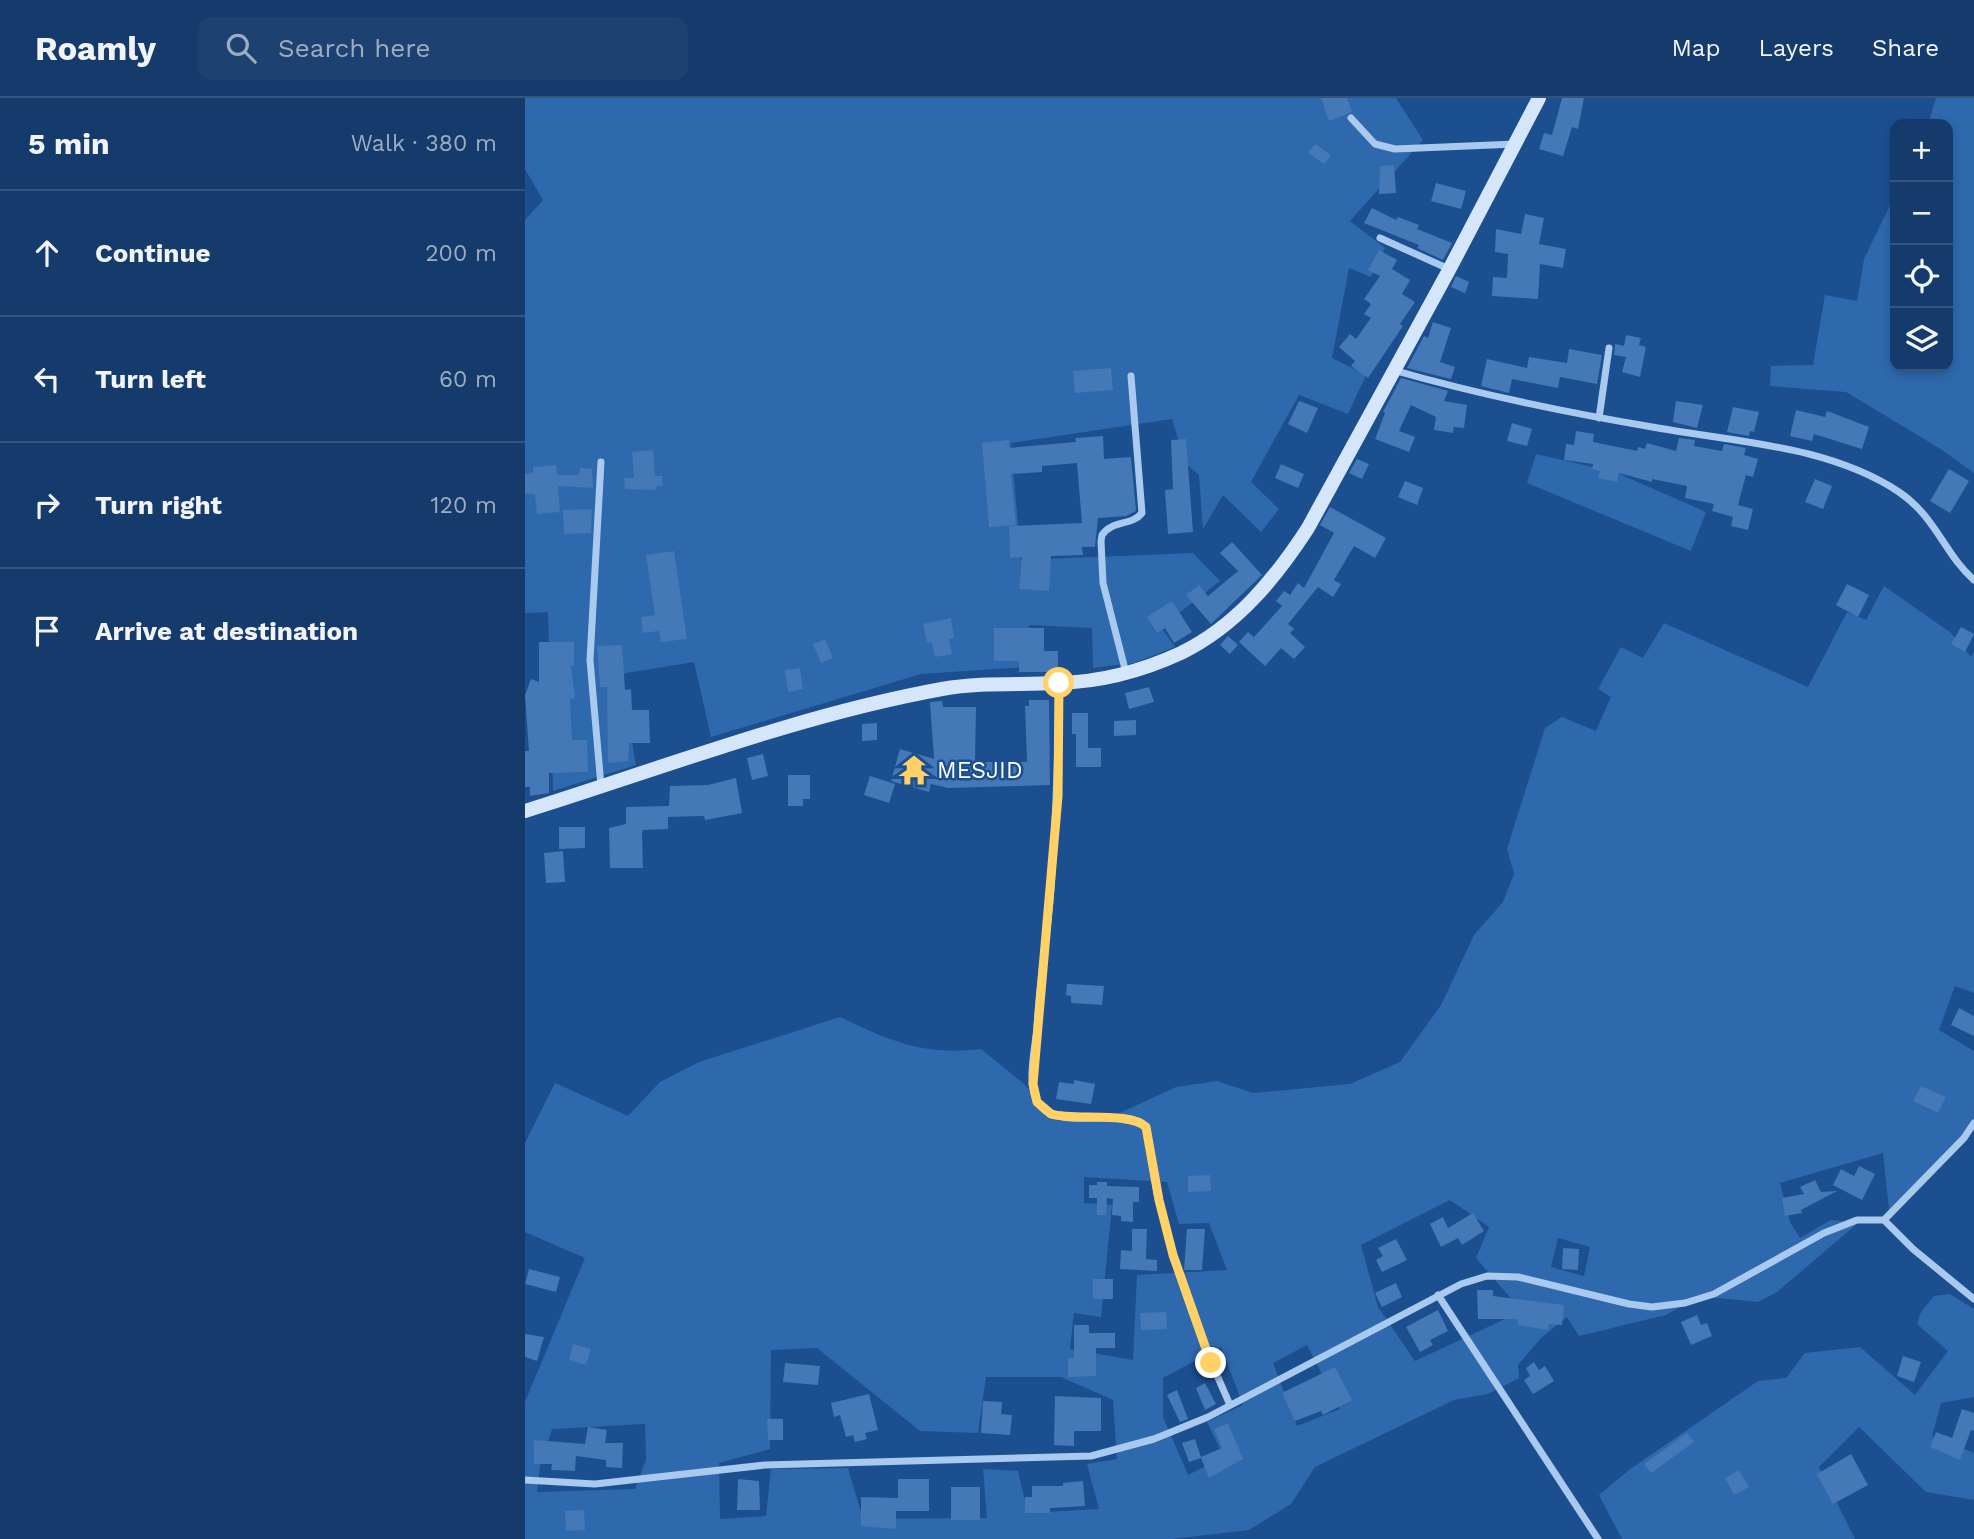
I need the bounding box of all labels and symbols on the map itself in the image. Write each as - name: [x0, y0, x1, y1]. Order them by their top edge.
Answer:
- route start: [1043, 667, 1074, 698]
- temple icon: MESJID: [897, 753, 931, 787]
- place label: MESJID: [937, 757, 1022, 784]
- route end: [1195, 1347, 1226, 1378]

